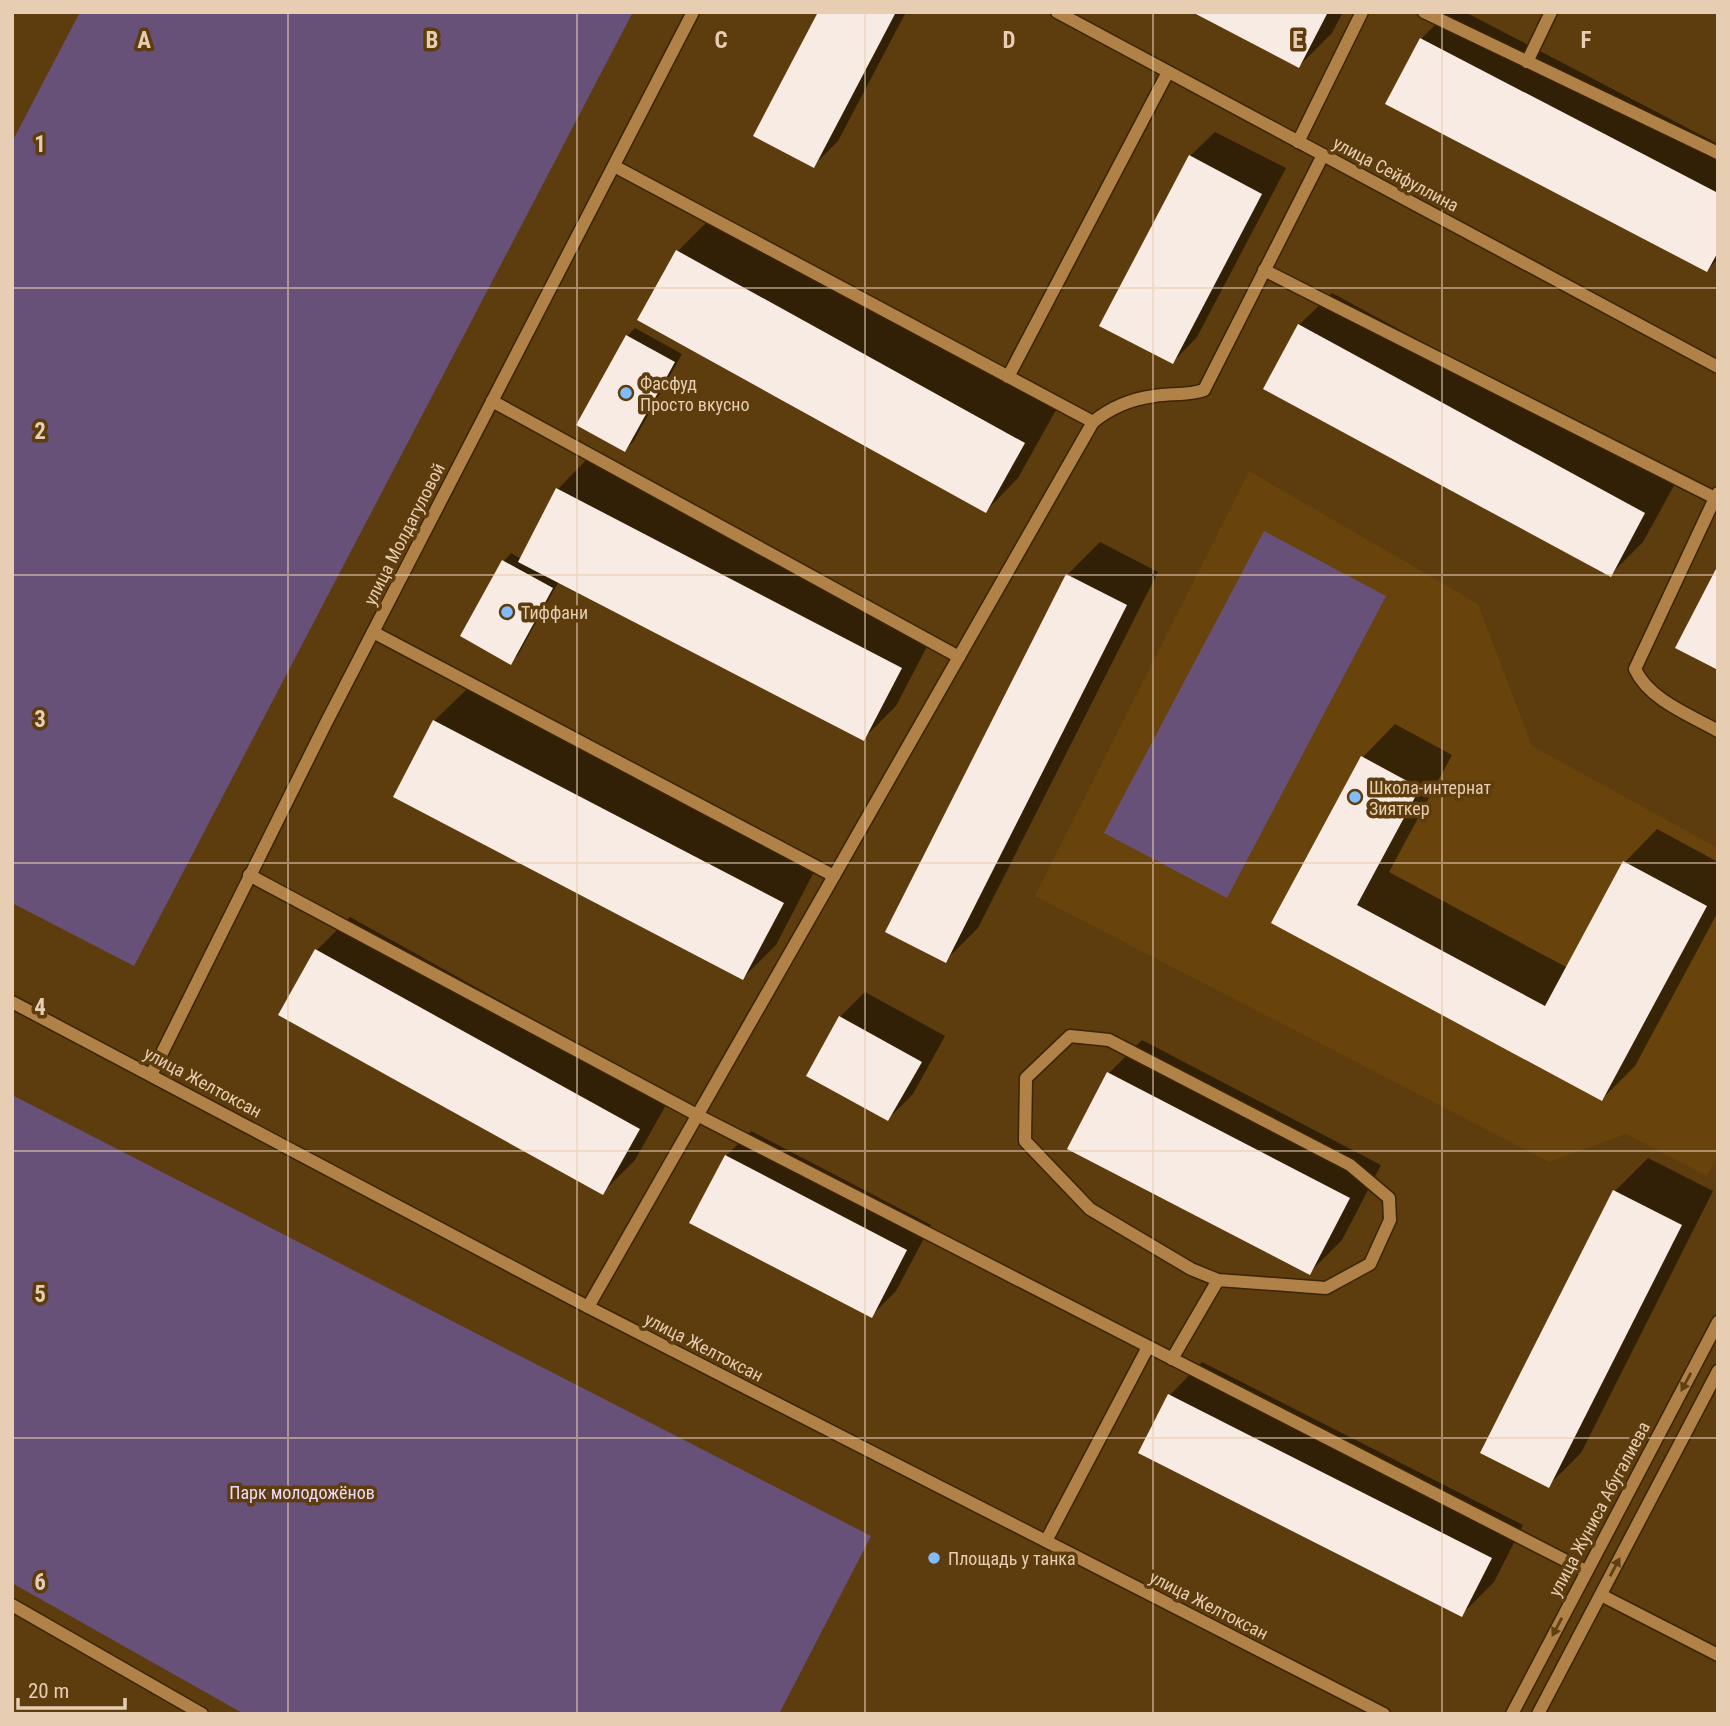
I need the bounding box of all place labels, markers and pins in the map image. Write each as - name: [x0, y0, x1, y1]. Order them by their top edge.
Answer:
- place label: Фасфуд Просто вкусно: [640, 373, 749, 415]
- marker: Фасфуд Просто вкусно: [618, 385, 634, 401]
- place label: Тиффани: [521, 602, 588, 623]
- marker: Тиффани: [499, 604, 515, 620]
- place label: Школа-интернат Зияткер: [1369, 777, 1492, 819]
- marker: Школа-интернат Зияткер: [1347, 789, 1363, 805]
- place label: Площадь у танка: [948, 1548, 1076, 1569]
- marker: Площадь у танка: [926, 1550, 942, 1566]

